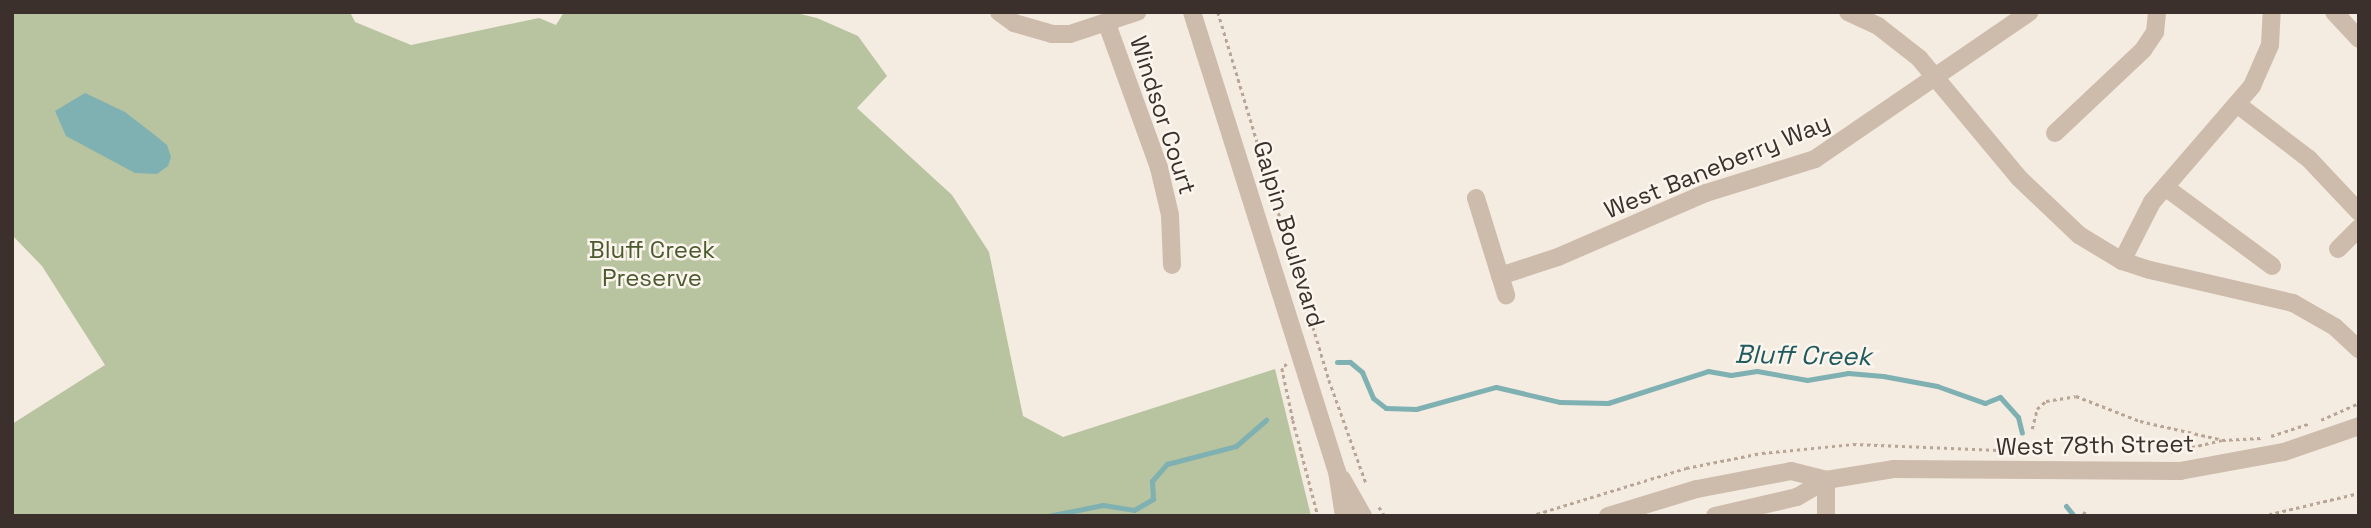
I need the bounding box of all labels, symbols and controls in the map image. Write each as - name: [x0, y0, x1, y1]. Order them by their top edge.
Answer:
- street label: Windsor Court: [1124, 32, 1202, 198]
- street label: West Baneberry Way: [1600, 108, 1834, 224]
- street label: Galpin Boulevard: [1247, 137, 1331, 331]
- park label: Bluff Creek Preserve: [589, 236, 715, 292]
- water label: Bluff Creek: [1734, 339, 1872, 373]
- street label: West 78th Street: [1996, 429, 2194, 461]

